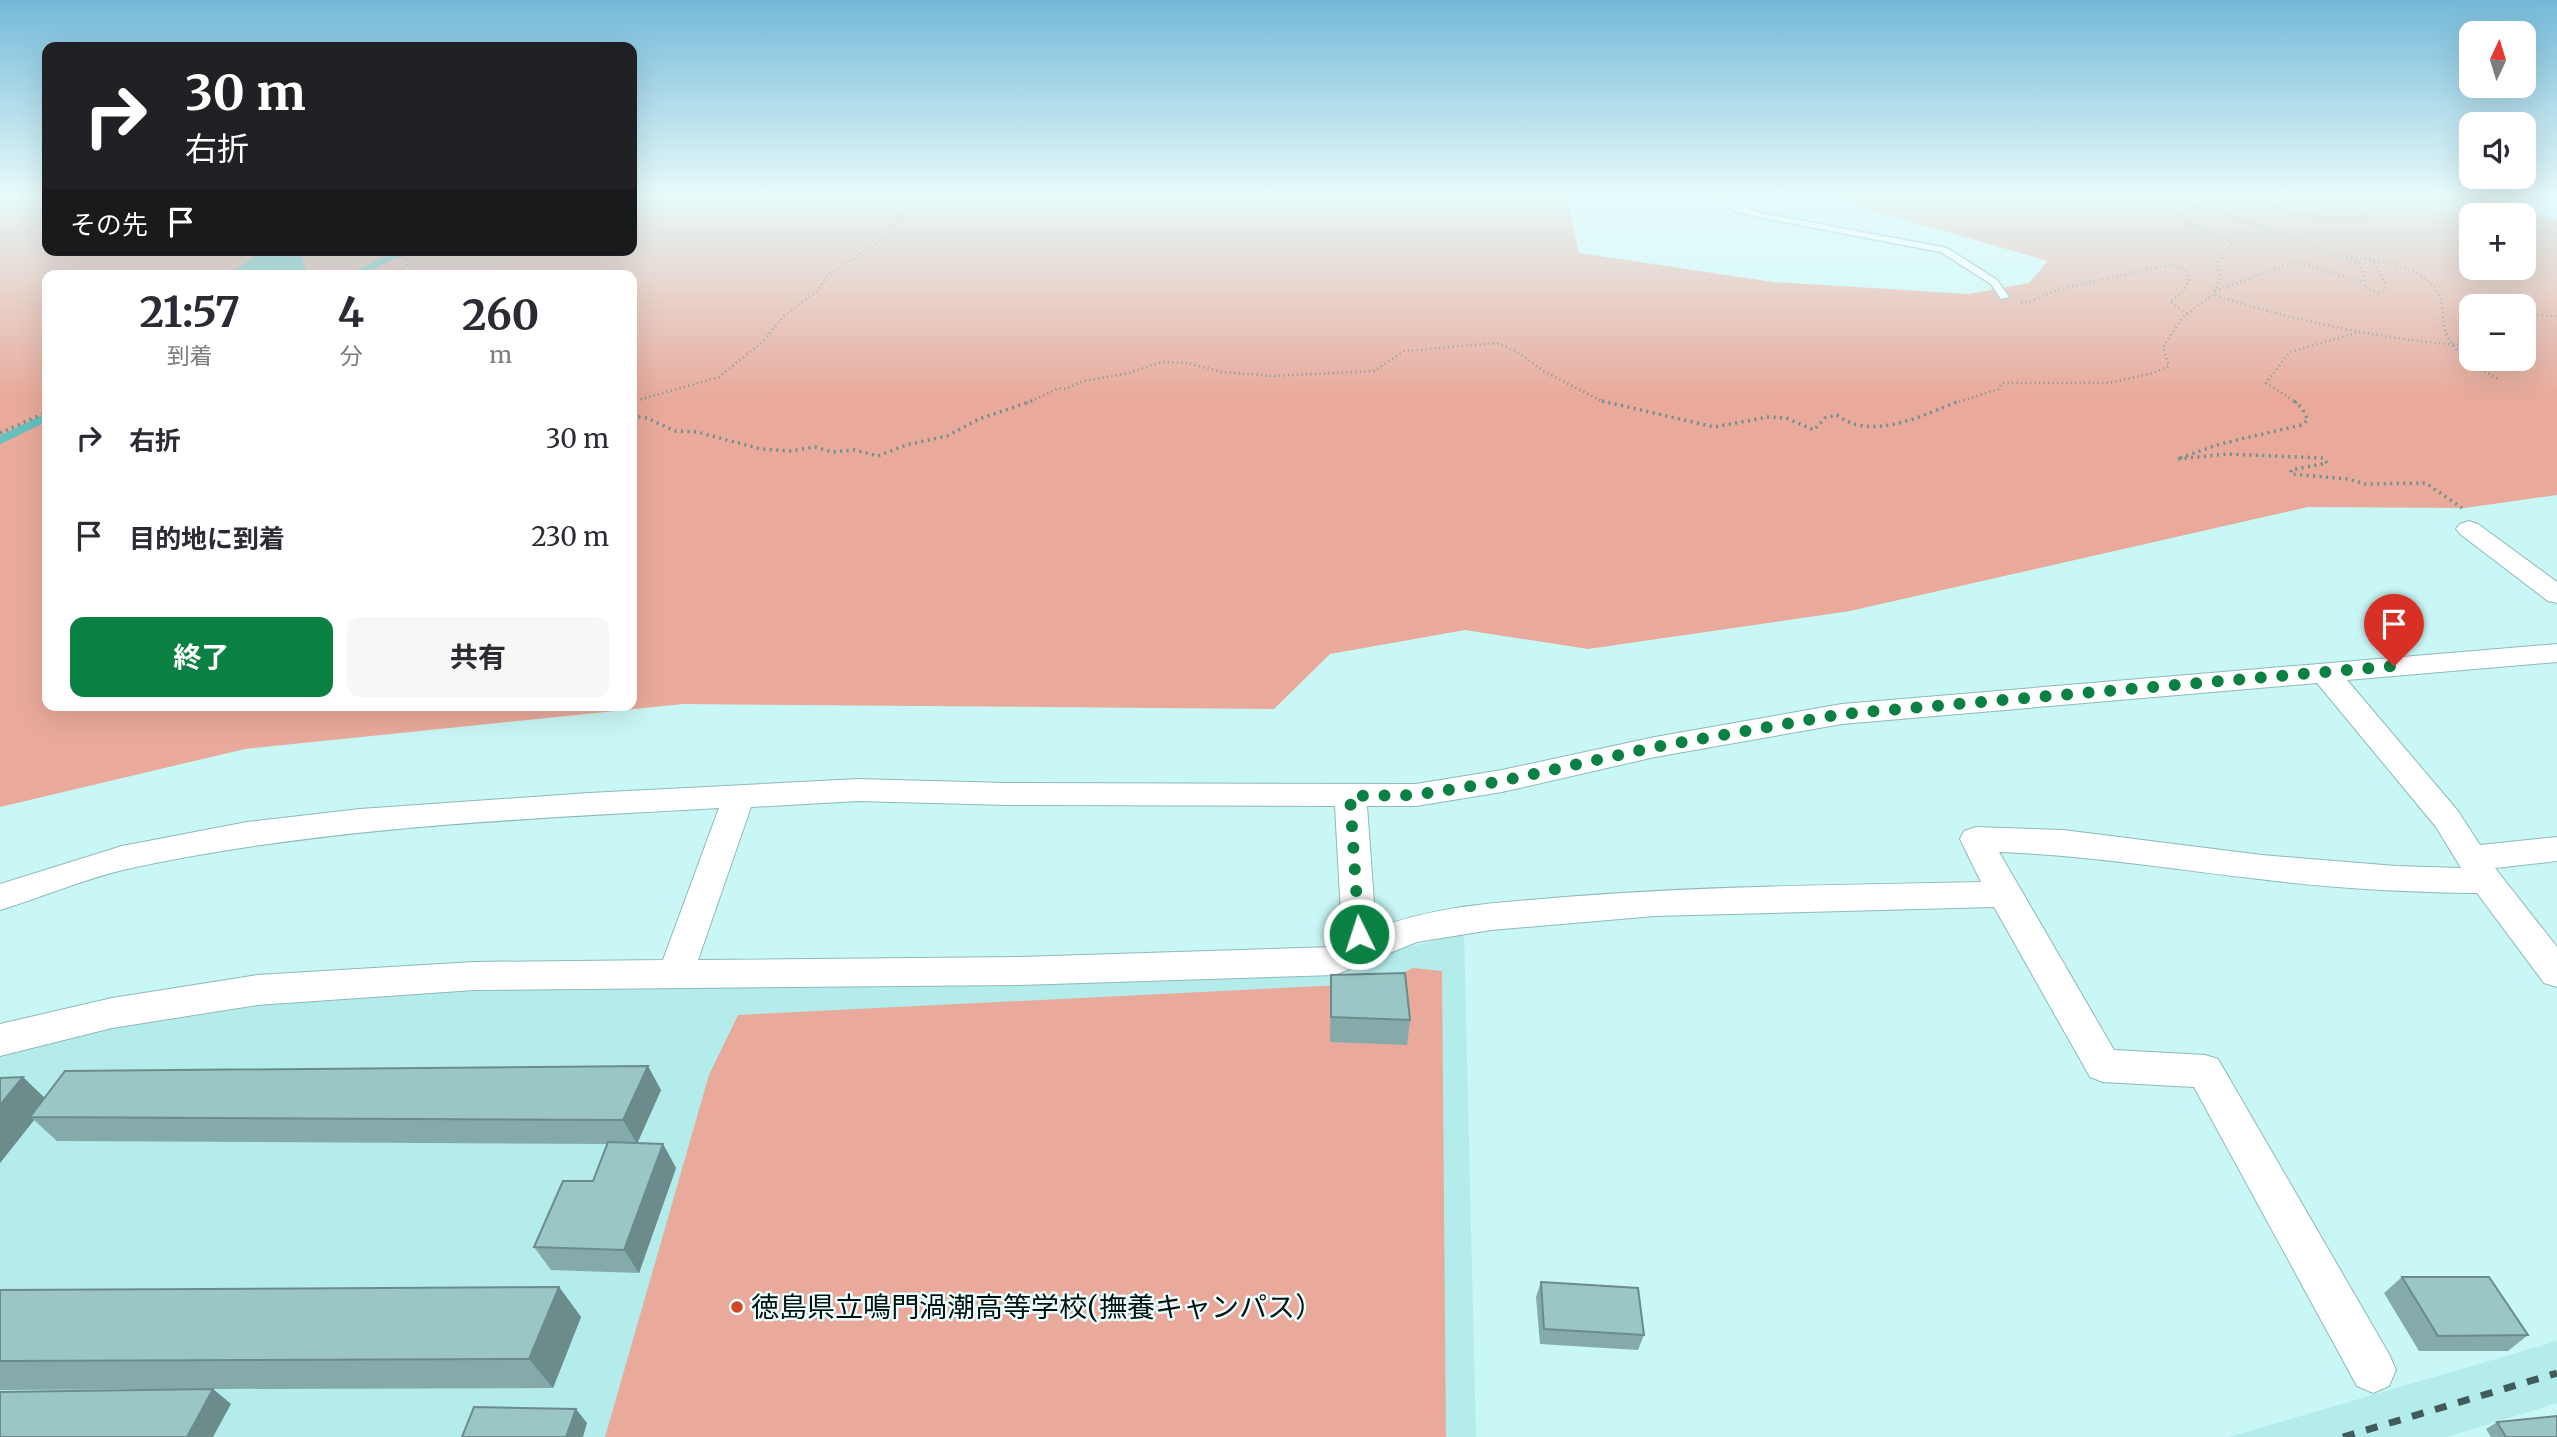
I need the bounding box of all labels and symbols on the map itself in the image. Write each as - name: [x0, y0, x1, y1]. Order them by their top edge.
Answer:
- north arrow: [2459, 21, 2536, 98]
- pin: [2364, 594, 2424, 666]
- position arrow: [1322, 897, 1396, 971]
- place label: 徳島県立鳴門渦潮高等学校(撫養キャンパス）: [751, 1289, 1323, 1325]
- marker: 徳島県立鳴門渦潮高等学校(撫養キャンパス）: [729, 1299, 745, 1315]

